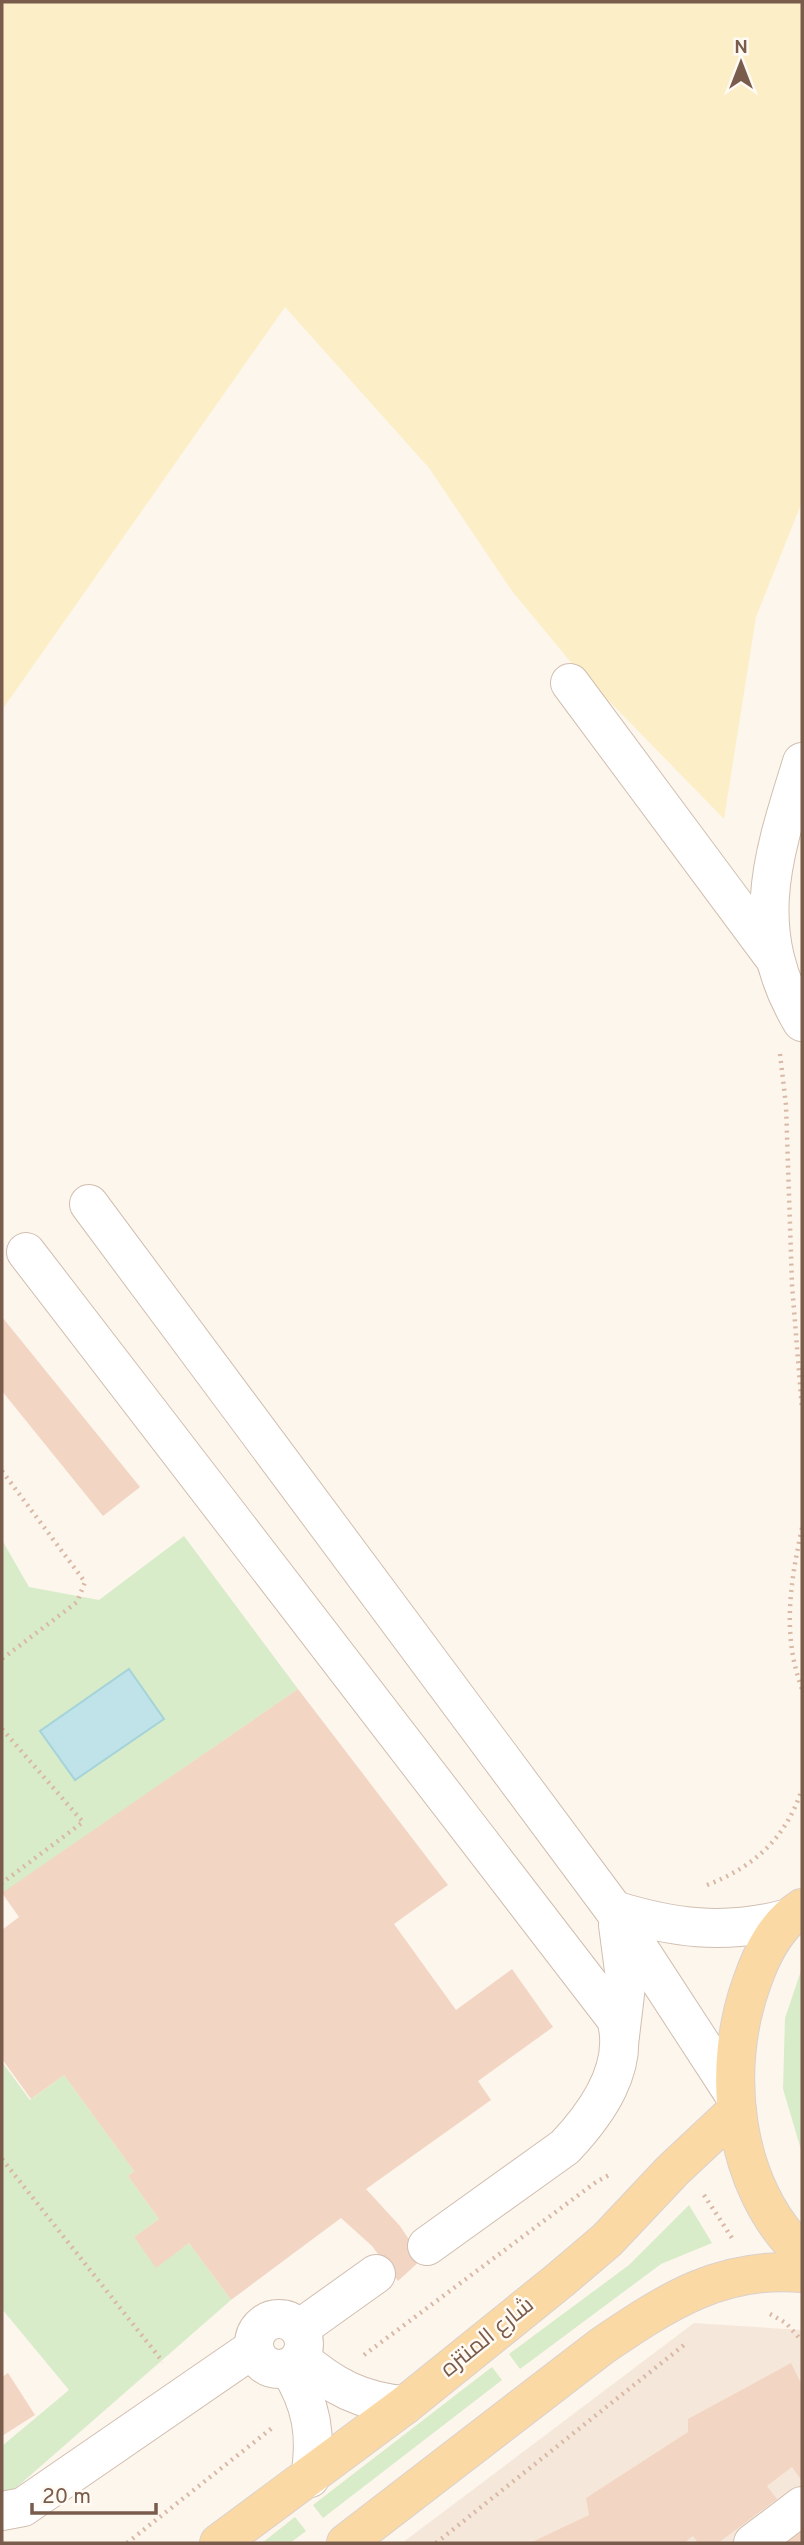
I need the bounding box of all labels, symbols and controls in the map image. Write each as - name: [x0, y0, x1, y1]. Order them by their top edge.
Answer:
- north arrow: [706, 28, 776, 98]
- text: N: [734, 36, 748, 60]
- street label: شارع المنتزه: [435, 2292, 541, 2384]
- scale bar: [32, 2472, 156, 2516]
- text: 20 m: [42, 2484, 91, 2511]

